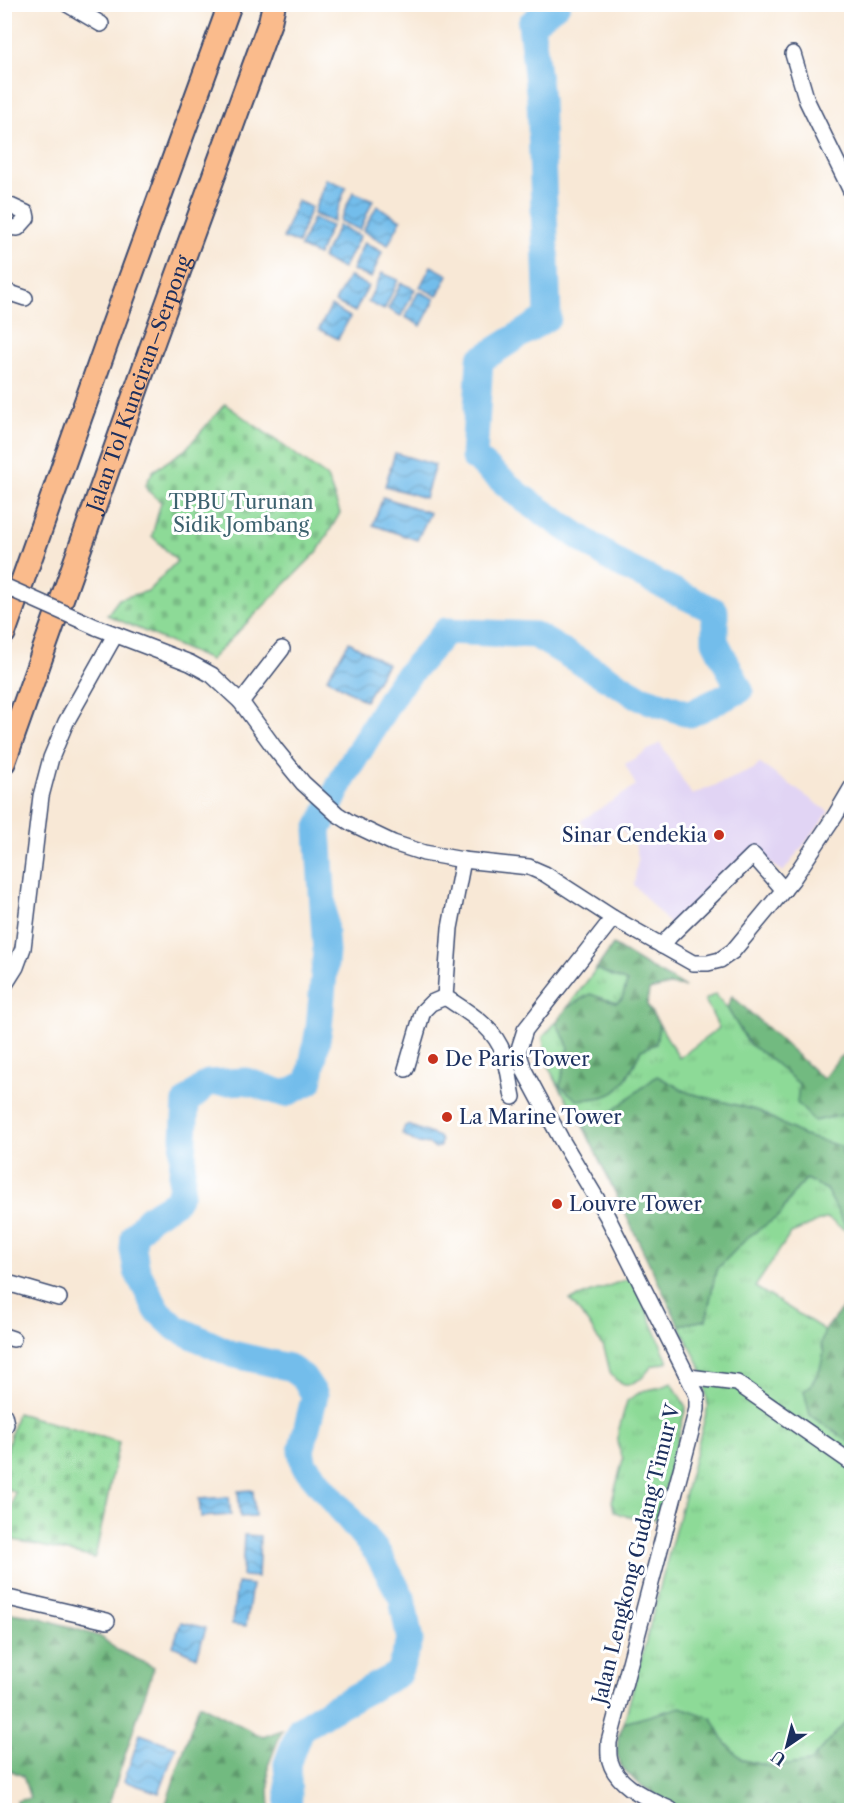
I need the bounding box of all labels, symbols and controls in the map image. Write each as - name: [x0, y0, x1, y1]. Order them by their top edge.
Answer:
- street label: Jalan Tol Kunciran–Serpong: [81, 251, 196, 517]
- park label: TPBU Turunan Sidik Jombang: [168, 490, 314, 537]
- place label: Sinar Cendekia: [562, 823, 707, 847]
- marker: Sinar Cendekia: [712, 828, 726, 842]
- place label: De Paris Tower: [445, 1047, 590, 1071]
- marker: De Paris Tower: [426, 1052, 440, 1066]
- place label: La Marine Tower: [459, 1105, 622, 1129]
- marker: La Marine Tower: [440, 1110, 454, 1124]
- place label: Louvre Tower: [569, 1192, 702, 1216]
- marker: Louvre Tower: [550, 1197, 564, 1211]
- street label: Jalan Lengkong Gudang Timur V: [586, 1401, 685, 1709]
- north arrow: [757, 1716, 817, 1776]
- text: U: [767, 1746, 789, 1770]

